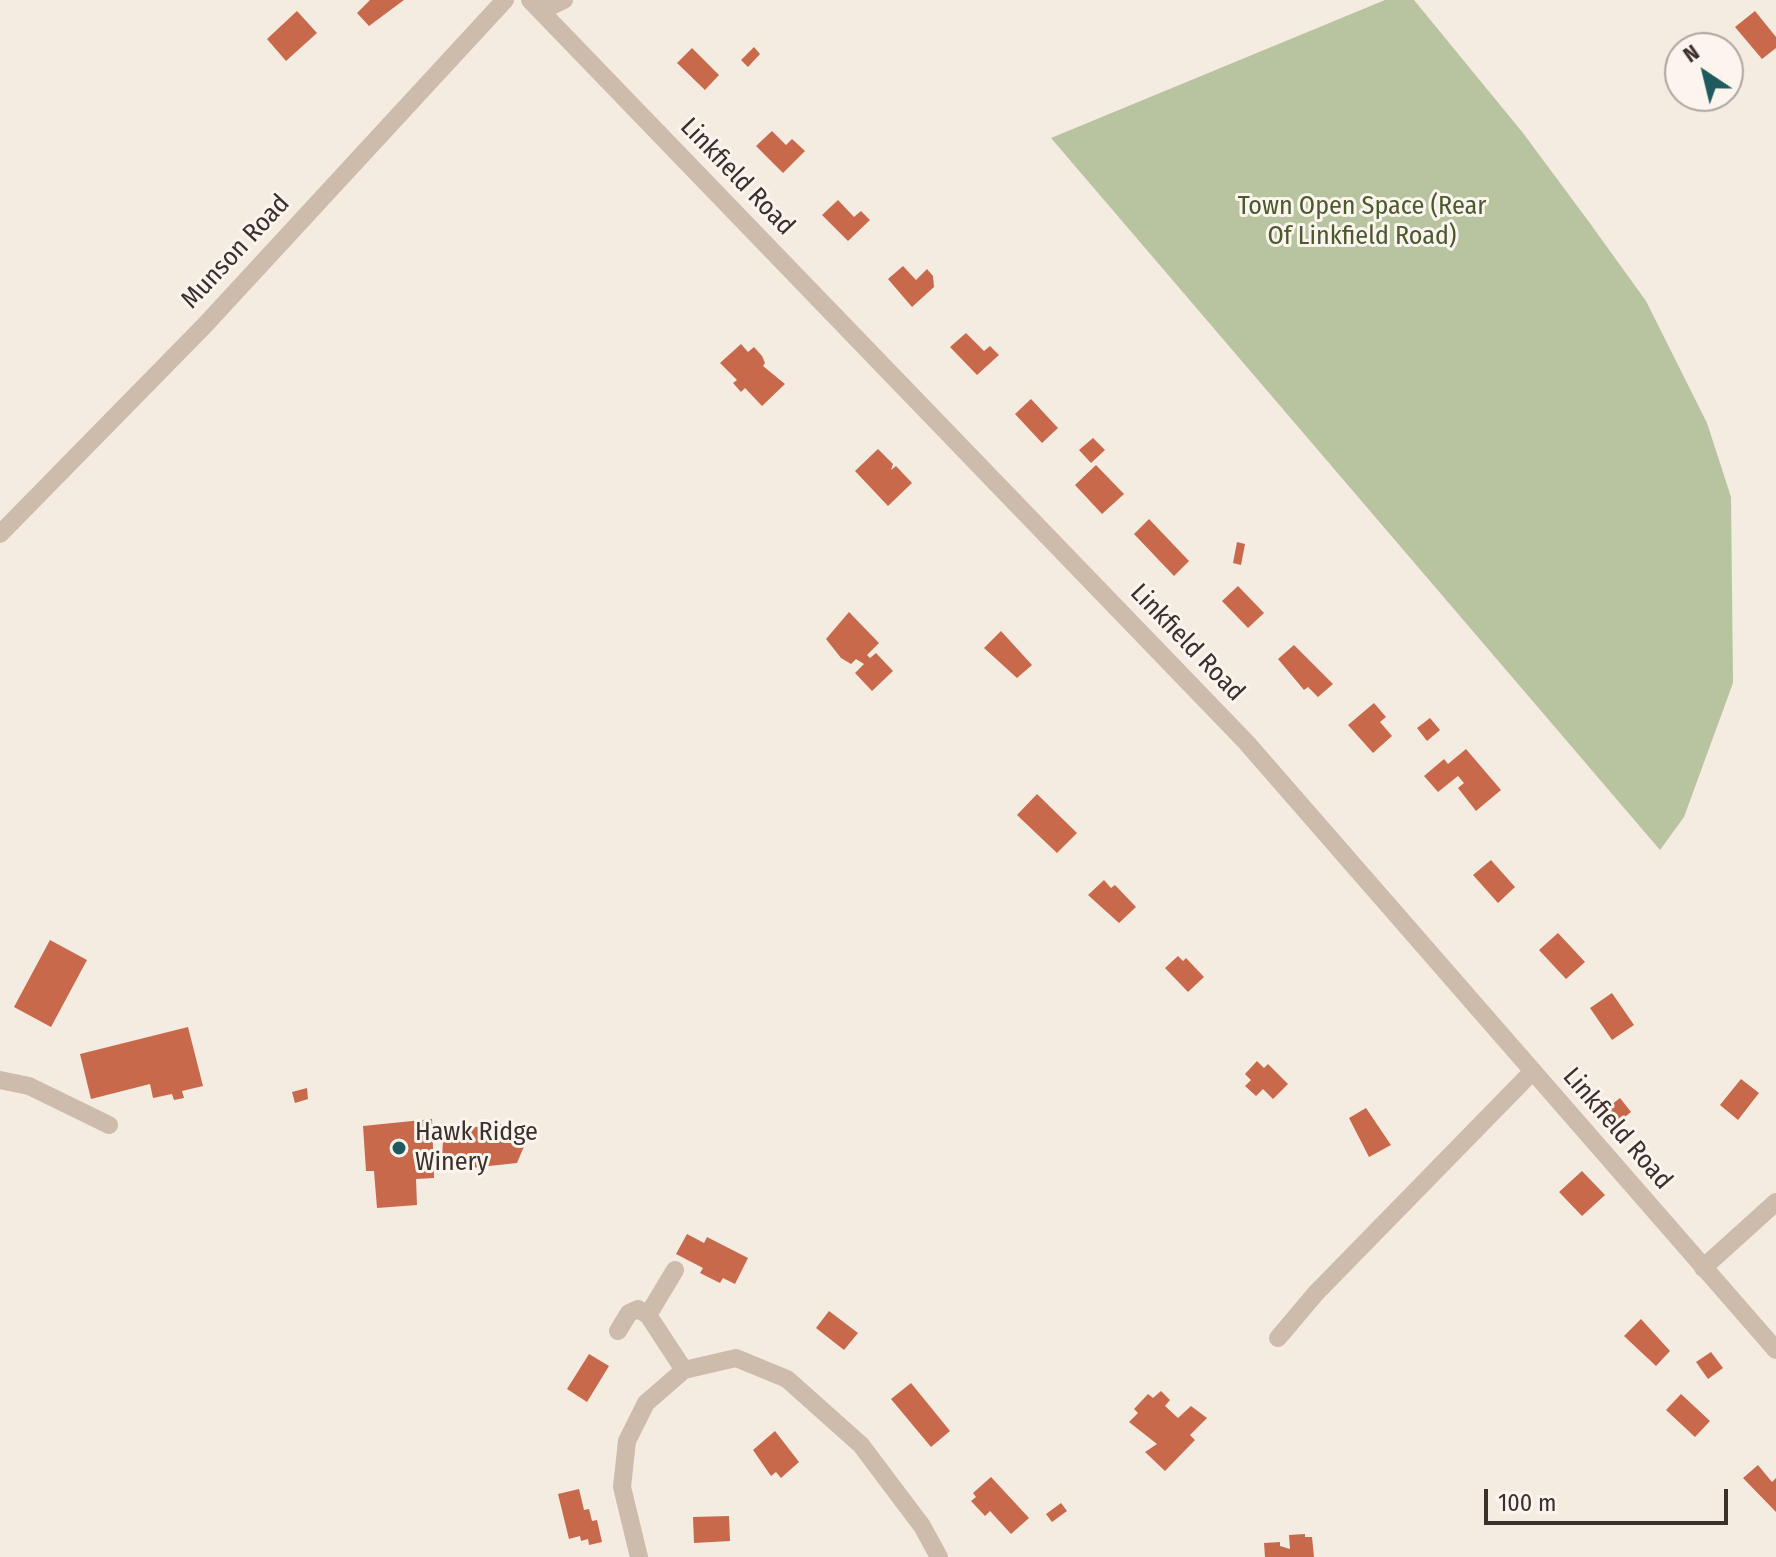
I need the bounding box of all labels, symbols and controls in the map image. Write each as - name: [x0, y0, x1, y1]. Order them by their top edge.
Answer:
- north arrow: [1664, 32, 1744, 112]
- text: N: [1678, 39, 1704, 68]
- street label: Linkfield Road: [673, 112, 801, 242]
- street label: Munson Road: [175, 189, 297, 315]
- park label: Town Open Space (Rear Of Linkfield Road): [1238, 191, 1486, 252]
- street label: Linkfield Road: [1123, 578, 1251, 708]
- street label: Linkfield Road: [1556, 1062, 1678, 1196]
- place label: Hawk Ridge Winery: [415, 1117, 538, 1178]
- marker: Hawk Ridge Winery: [390, 1139, 408, 1157]
- scale bar: [1488, 1473, 1732, 1523]
- text: 100 m: [1498, 1489, 1556, 1517]

